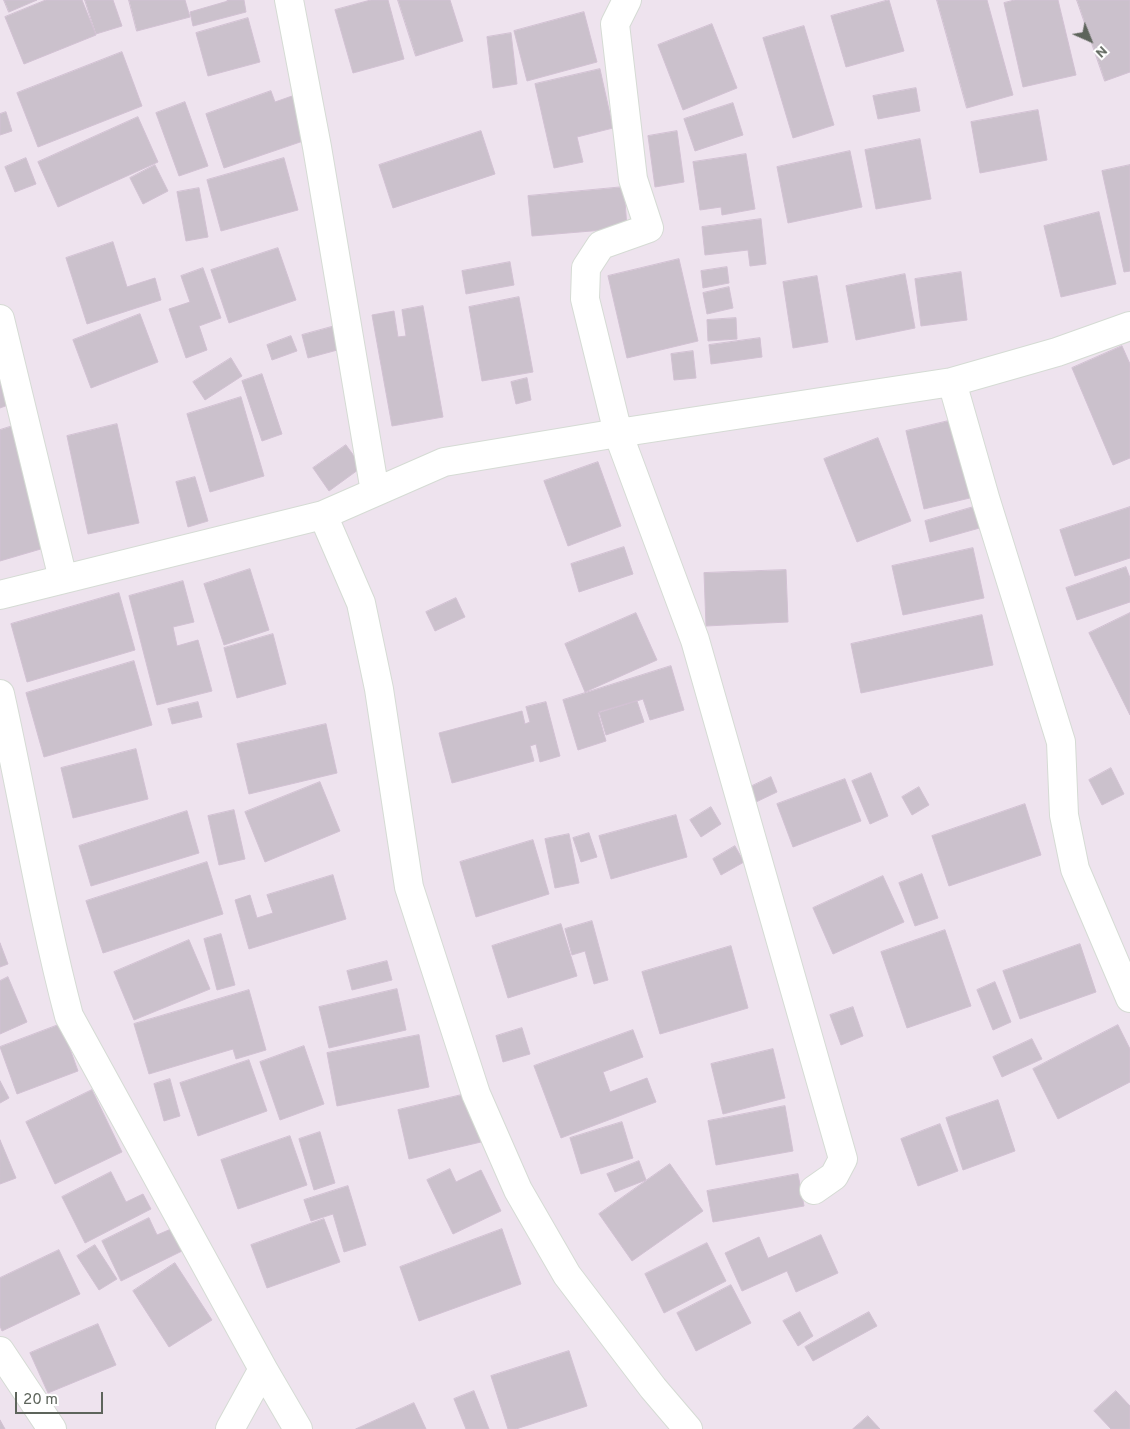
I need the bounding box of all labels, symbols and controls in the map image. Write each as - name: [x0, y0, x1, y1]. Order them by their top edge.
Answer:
- north arrow: [1065, 15, 1115, 65]
- text: N: [1091, 42, 1110, 61]
- scale bar: [18, 1382, 105, 1414]
- text: 20 m: [23, 1391, 58, 1410]

